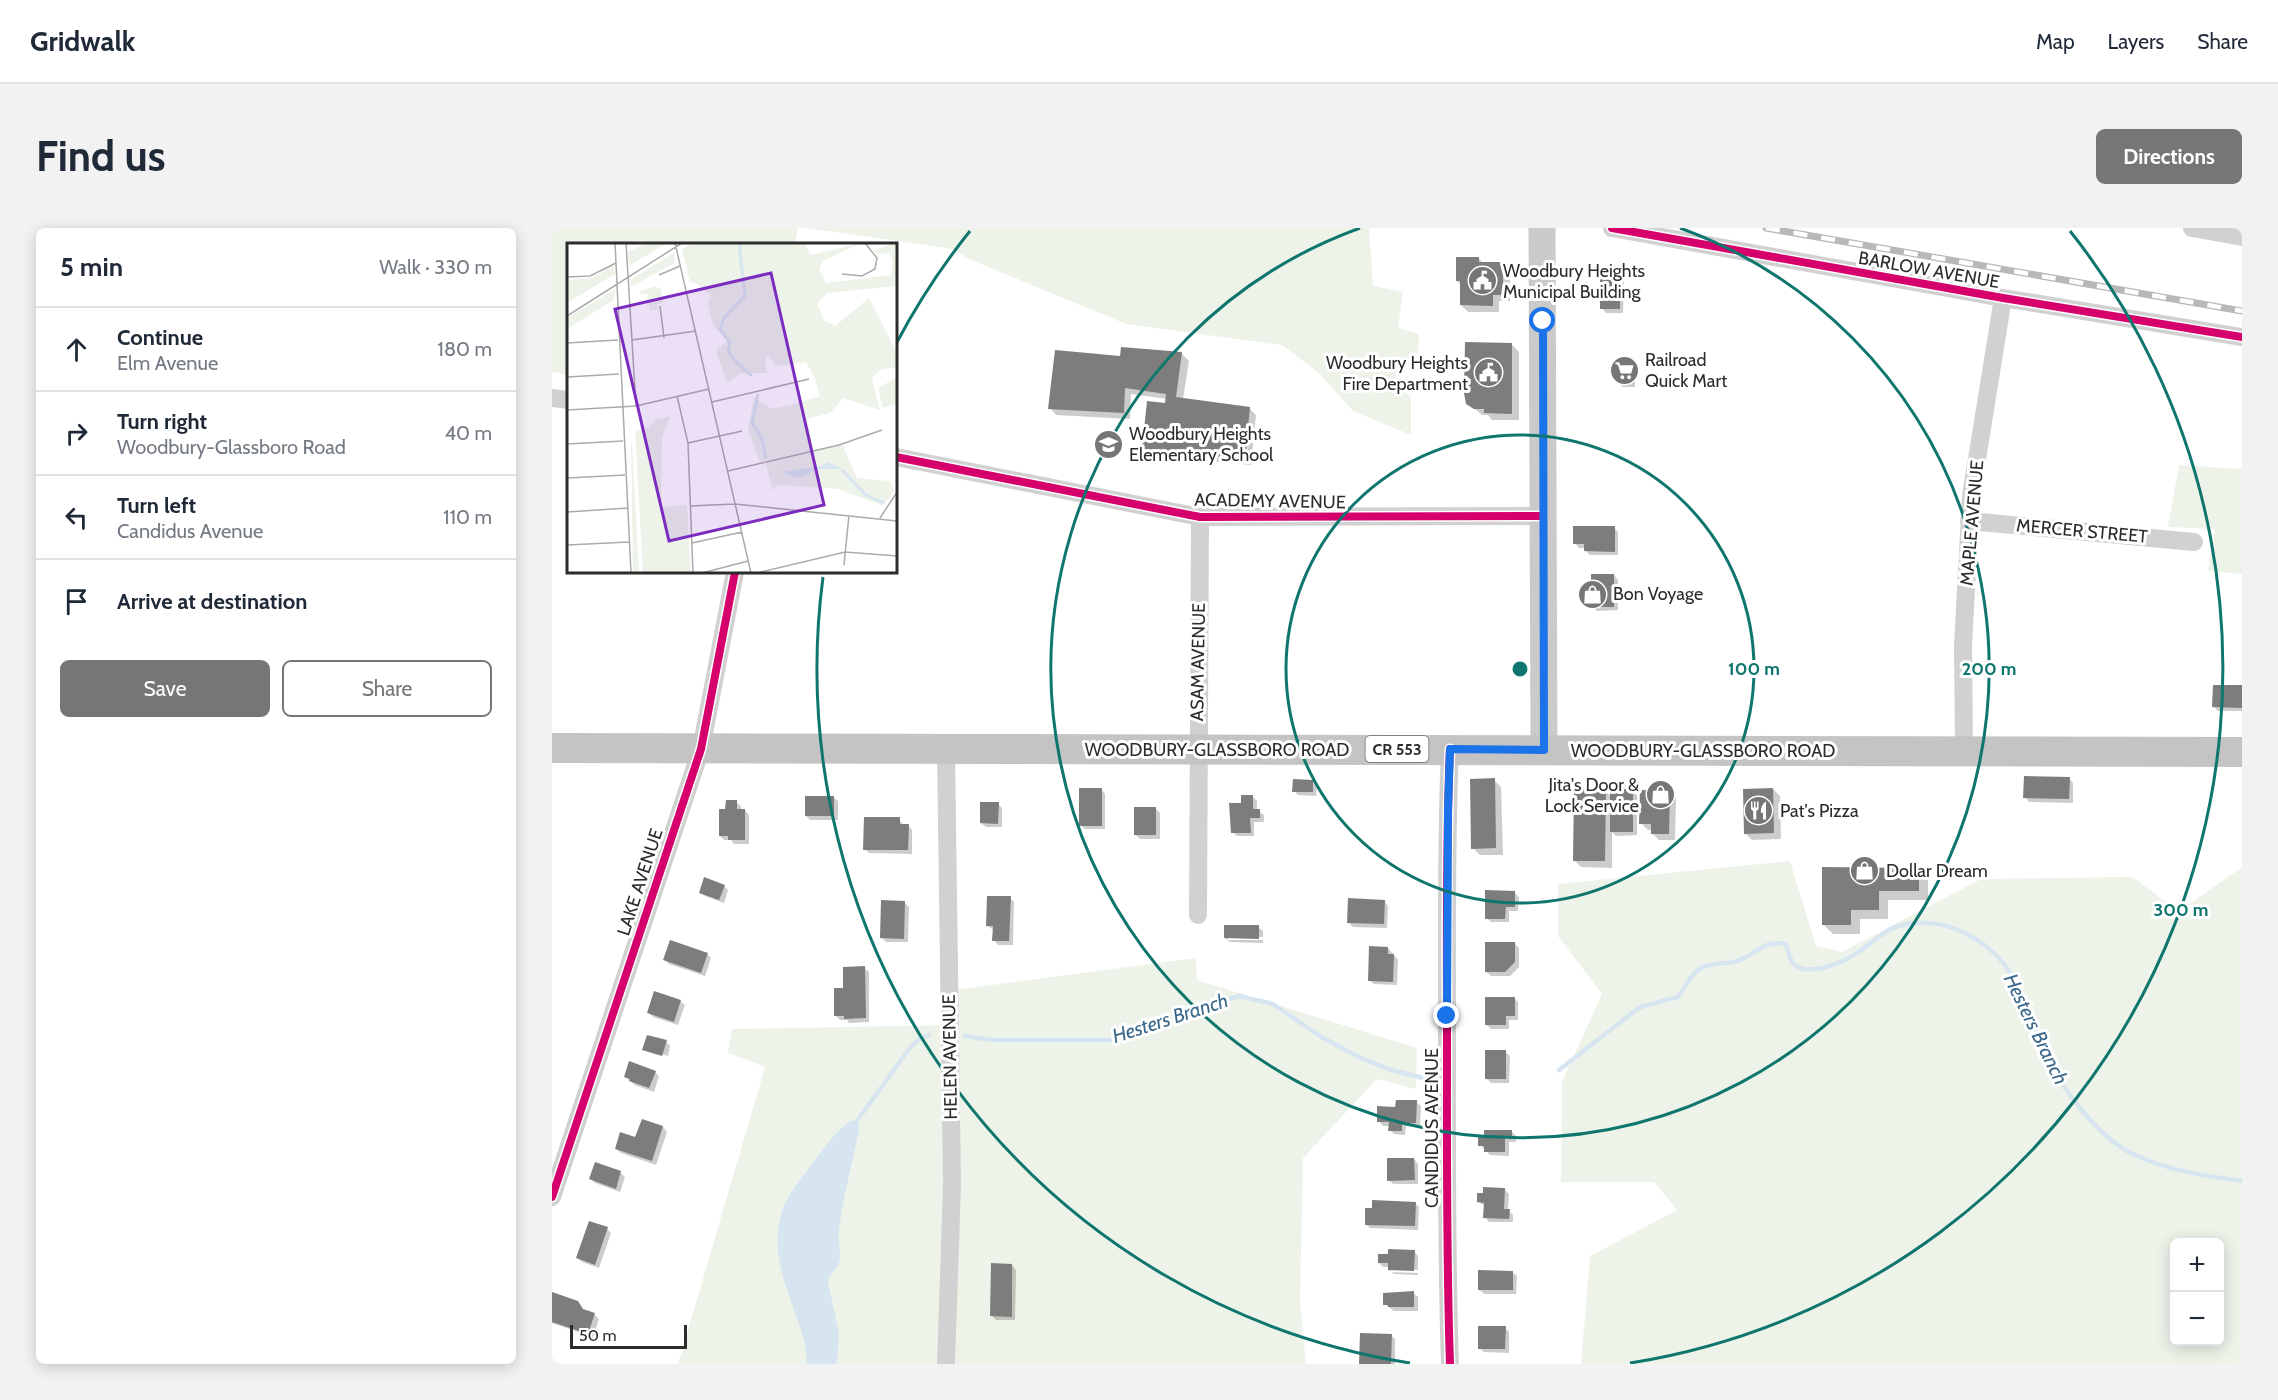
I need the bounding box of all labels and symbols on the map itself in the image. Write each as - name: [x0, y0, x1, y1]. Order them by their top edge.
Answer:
- inset map: [567, 243, 897, 573]
- street label: BARLOW AVENUE: [1857, 247, 2001, 293]
- place label: Woodbury Heights Municipal Building: [1503, 260, 1645, 303]
- public building icon: Woodbury Heights Municipal Building: [1466, 265, 1498, 297]
- route start: [1529, 307, 1555, 333]
- place label: Railroad Quick Mart: [1645, 349, 1727, 392]
- place label: Woodbury Heights Fire Department: [1326, 352, 1468, 395]
- supermarket icon: Railroad Quick Mart: [1608, 354, 1640, 386]
- public building icon: Woodbury Heights Fire Department: [1473, 357, 1505, 389]
- place label: Woodbury Heights Elementary School: [1129, 423, 1274, 466]
- school or university icon: Woodbury Heights Elementary School: [1092, 428, 1124, 460]
- street label: MAPLE AVENUE: [1956, 459, 1988, 587]
- street label: ACADEMY AVENUE: [1194, 489, 1346, 513]
- street label: MERCER STREET: [2015, 514, 2149, 548]
- shop icon: Bon Voyage: [1576, 578, 1608, 610]
- place label: Bon Voyage: [1613, 583, 1703, 605]
- street label: ASAM AVENUE: [1186, 603, 1210, 721]
- text: 100 m: [1728, 658, 1780, 680]
- text: 200 m: [1962, 658, 2016, 680]
- centre of rings: [1510, 659, 1530, 679]
- road number: CR 553: [1366, 736, 1428, 762]
- street label: WOODBURY-GLASSBORO ROAD: [1085, 739, 1349, 761]
- street label: WOODBURY-GLASSBORO ROAD: [1571, 740, 1835, 762]
- place label: Jita's Door & Lock Service: [1545, 774, 1639, 817]
- shop icon: Jita's Door & Lock Service: [1644, 779, 1676, 811]
- restaurant icon: Pat's Pizza: [1743, 795, 1775, 827]
- place label: Pat's Pizza: [1780, 800, 1859, 822]
- street label: LAKE AVENUE: [612, 826, 668, 938]
- shop icon: Dollar Dream: [1849, 855, 1881, 887]
- place label: Dollar Dream: [1886, 860, 1988, 882]
- text: 300 m: [2154, 899, 2208, 921]
- water label: Hesters Branch: [1999, 970, 2073, 1088]
- water label: Hesters Branch: [1109, 988, 1231, 1048]
- street label: HELEN AVENUE: [938, 994, 962, 1120]
- route end: [1433, 1002, 1459, 1028]
- street label: CANDIDUS AVENUE: [1421, 1048, 1443, 1208]
- scale bar: [570, 1322, 687, 1350]

